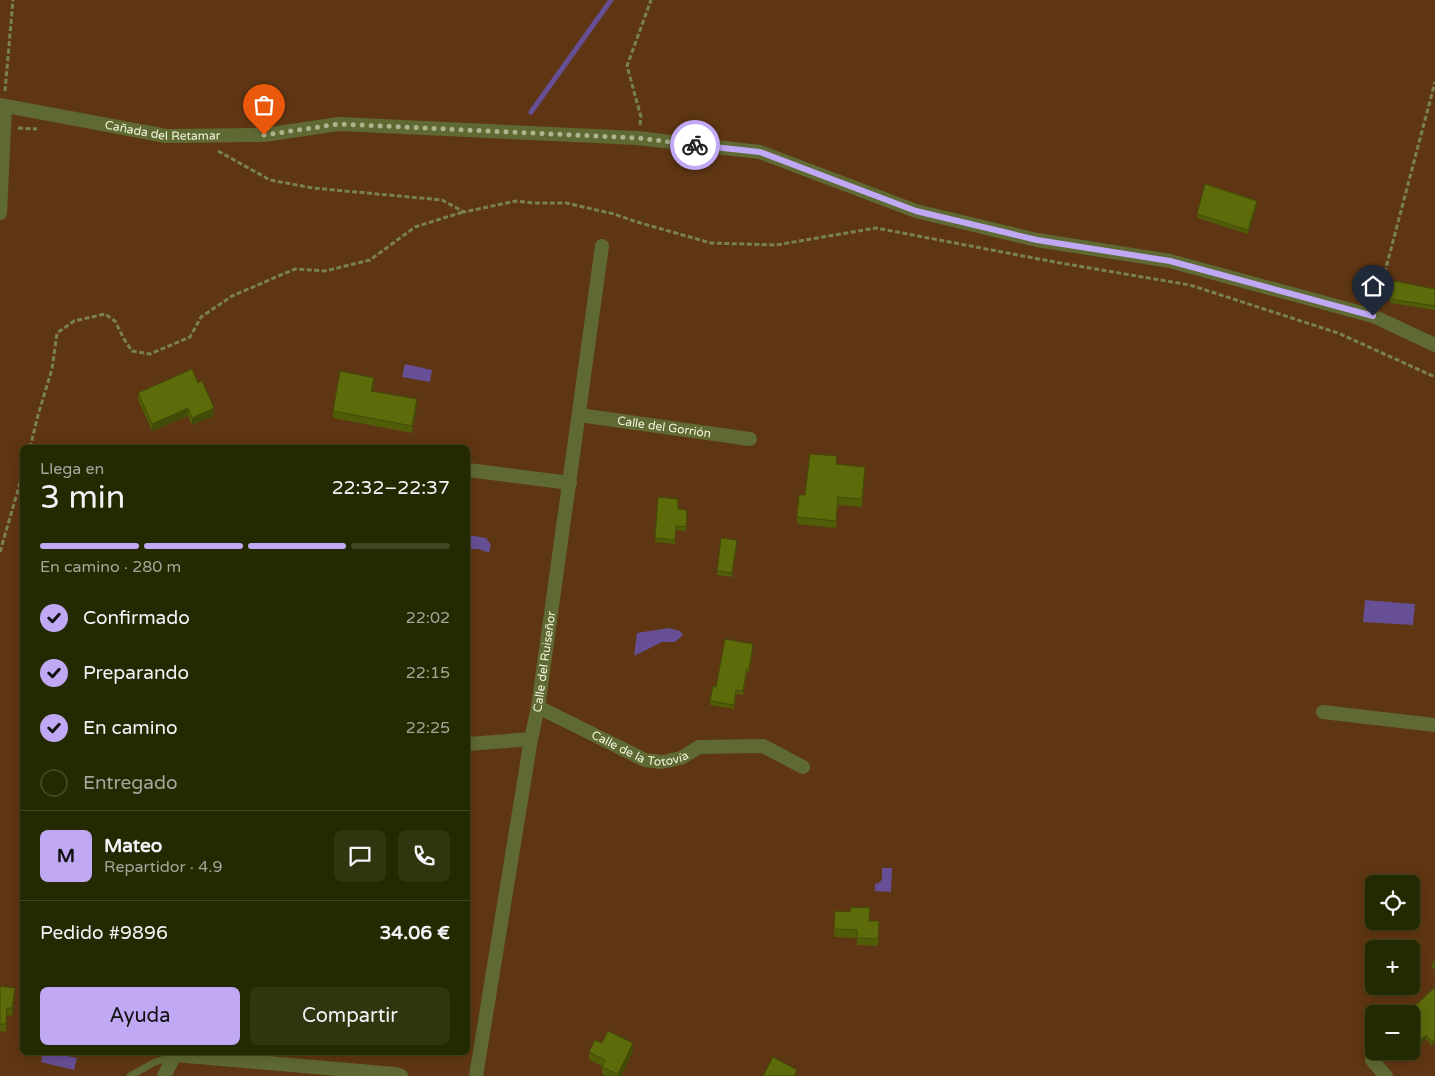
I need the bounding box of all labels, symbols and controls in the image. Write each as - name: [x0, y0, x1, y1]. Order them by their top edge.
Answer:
- pin: [243, 84, 285, 135]
- icon: bag: [250, 91, 278, 119]
- street label: Cañada del Retamar: [104, 118, 221, 143]
- courier: [670, 120, 720, 170]
- icon: bike: [681, 131, 709, 159]
- pin: [1352, 265, 1394, 316]
- icon: home: [1359, 272, 1387, 300]
- street label: Calle del Gorrión: [616, 413, 712, 440]
- text: Llega en: [40, 459, 104, 479]
- text: 22:32–22:37: [332, 477, 450, 499]
- text: 3 min: [40, 479, 125, 517]
- text: En camino · 280 m: [40, 557, 181, 577]
- icon: check: [40, 604, 68, 632]
- text: Confirmado: [83, 607, 190, 629]
- text: 22:02: [406, 608, 450, 628]
- street label: Calle del Ruiseñor: [530, 610, 558, 714]
- icon: check: [40, 659, 68, 687]
- text: Preparando: [83, 662, 189, 684]
- text: 22:15: [406, 663, 450, 683]
- icon: check: [40, 714, 68, 742]
- text: En camino: [83, 717, 178, 739]
- text: 22:25: [406, 718, 450, 738]
- street label: Calle de la Totovía: [589, 728, 691, 769]
- text: Entregado: [83, 772, 178, 794]
- button: chat: [334, 830, 386, 882]
- button: phone: [398, 830, 450, 882]
- text: Mateo: [104, 835, 162, 857]
- text: M: [57, 845, 75, 867]
- text: Repartidor · 4.9: [104, 857, 222, 877]
- map controls: [1365, 875, 1420, 1060]
- button: locate: [1365, 875, 1420, 930]
- text: Pedido #9896: [40, 922, 168, 944]
- text: 34.06 €: [379, 922, 450, 944]
- button: +: [1365, 940, 1420, 995]
- button: Ayuda: [40, 987, 240, 1045]
- button: Compartir: [250, 987, 450, 1045]
- button: −: [1365, 1005, 1420, 1060]

